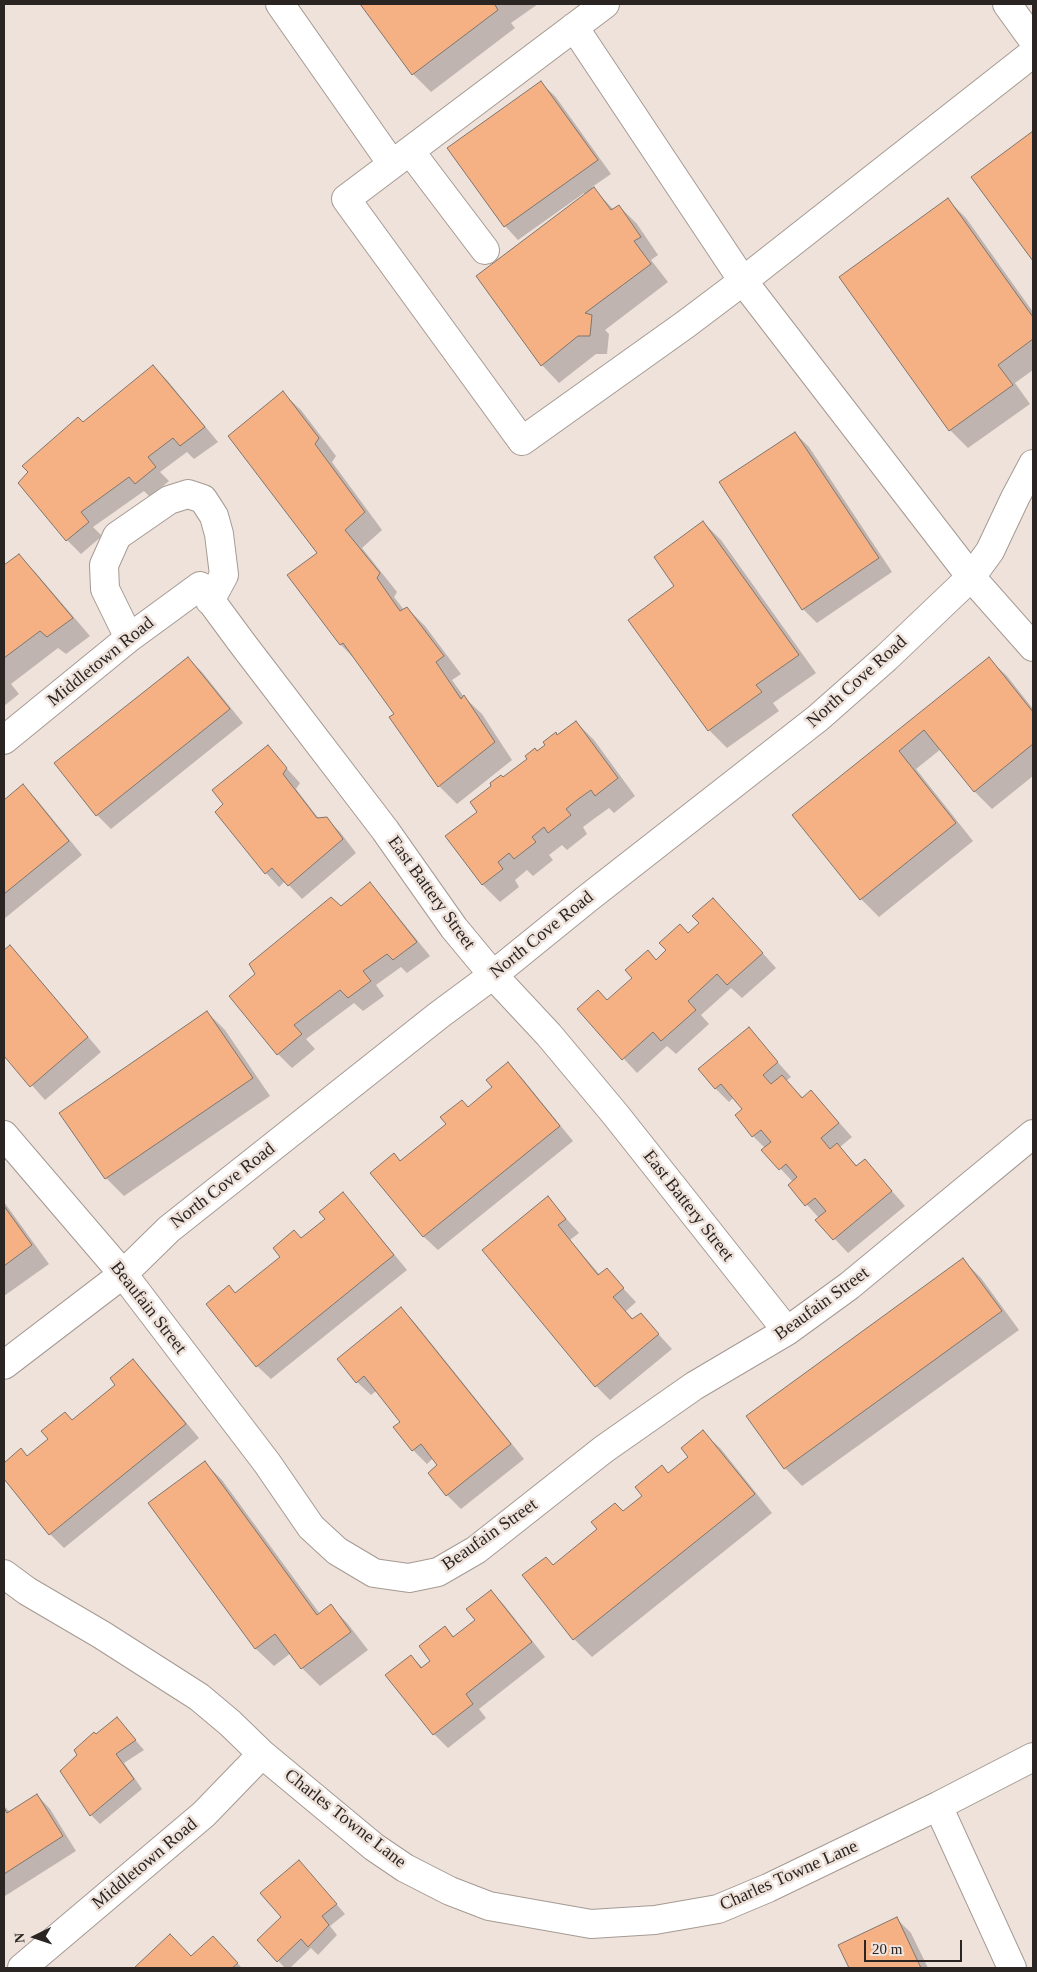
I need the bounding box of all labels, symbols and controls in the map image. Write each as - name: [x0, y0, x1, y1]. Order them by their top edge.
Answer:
- street label: Middletown Road: [43, 613, 159, 711]
- street label: North Cove Road: [803, 631, 911, 733]
- street label: East Battery Street: [383, 832, 479, 954]
- street label: North Cove Road: [486, 887, 598, 983]
- street label: North Cove Road: [166, 1138, 280, 1234]
- street label: East Battery Street: [638, 1146, 738, 1266]
- street label: Beaufain Street: [105, 1257, 191, 1359]
- street label: Beaufain Street: [771, 1263, 873, 1345]
- street label: Beaufain Street: [438, 1494, 542, 1576]
- street label: Charles Towne Lane: [280, 1765, 410, 1873]
- street label: Middletown Road: [88, 1814, 202, 1914]
- street label: Charles Towne Lane: [717, 1836, 861, 1916]
- north arrow: [10, 1912, 60, 1962]
- scale bar: [867, 1930, 964, 1962]
- text: N: [12, 1933, 27, 1944]
- text: 20 m: [872, 1941, 902, 1957]

